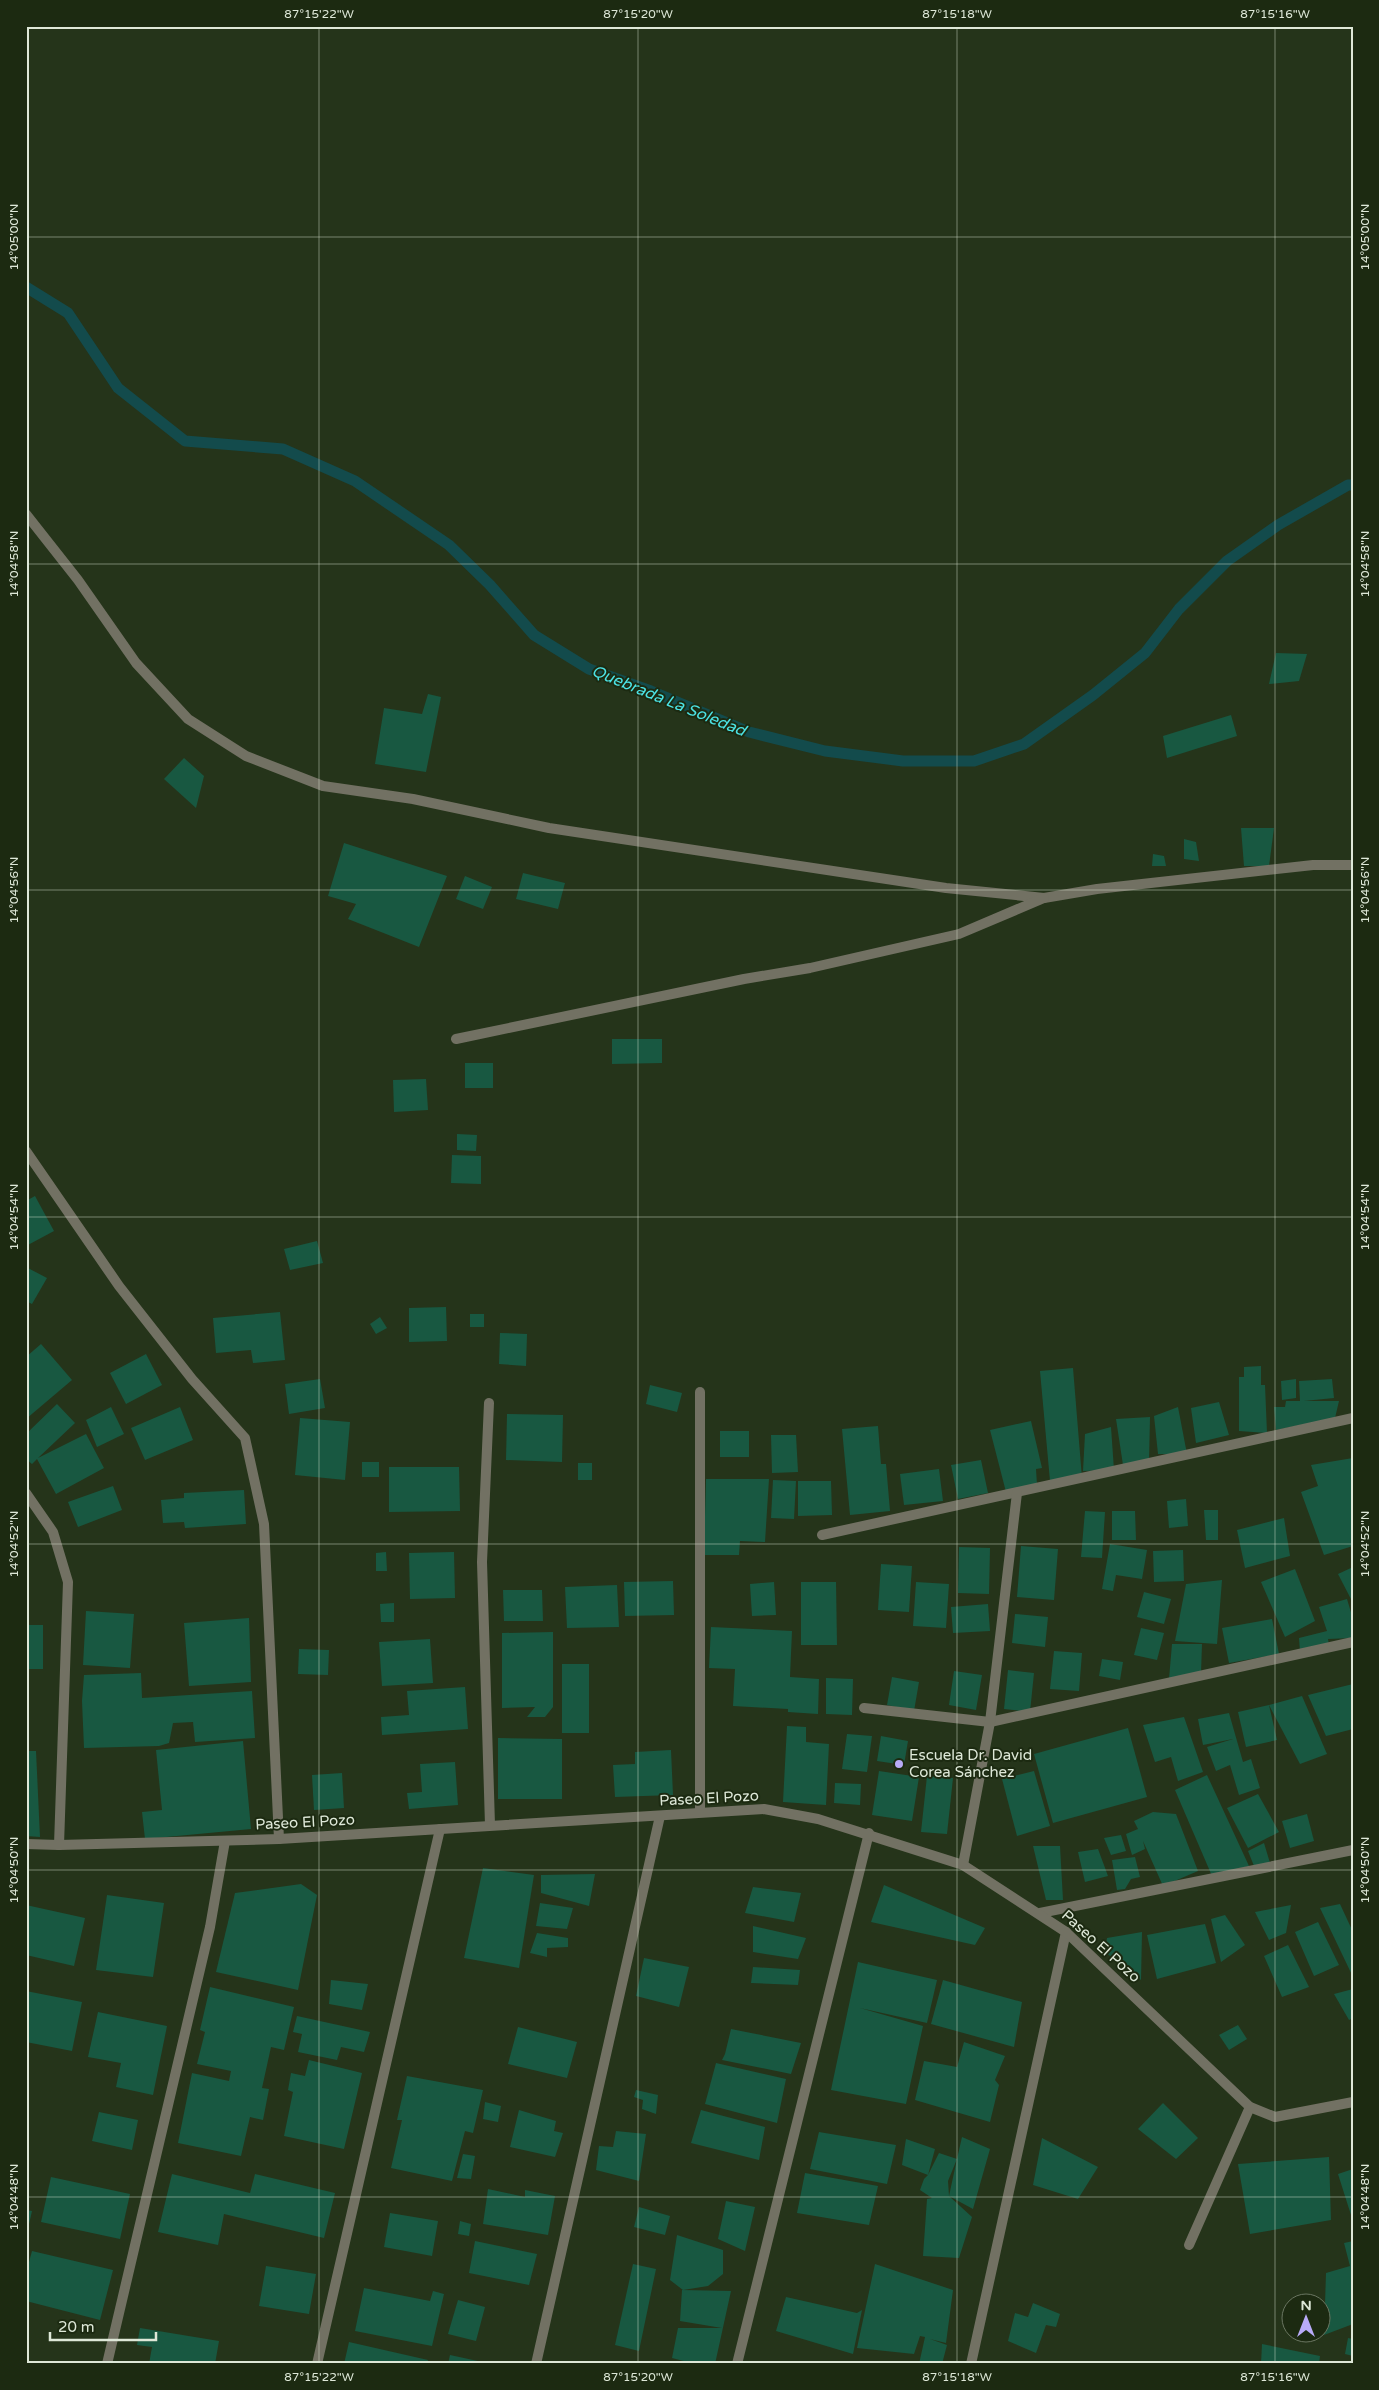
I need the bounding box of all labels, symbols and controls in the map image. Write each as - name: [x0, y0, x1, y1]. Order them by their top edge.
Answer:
- text: 87°15'22"W: [284, 7, 354, 21]
- text: 87°15'20"W: [603, 7, 673, 21]
- text: 87°15'18"W: [922, 7, 992, 21]
- text: 87°15'16"W: [1240, 7, 1310, 21]
- text: 14°05'00"N: [7, 204, 21, 271]
- text: 14°05'00"N: [1358, 204, 1372, 271]
- text: 14°04'58"N: [7, 531, 21, 598]
- text: 14°04'58"N: [1358, 531, 1372, 598]
- water label: Quebrada La Soledad: [589, 661, 750, 742]
- text: 14°04'56"N: [7, 857, 21, 924]
- text: 14°04'56"N: [1358, 857, 1372, 924]
- text: 14°04'54"N: [7, 1184, 21, 1251]
- text: 14°04'54"N: [1358, 1184, 1372, 1251]
- text: 14°04'52"N: [7, 1511, 21, 1578]
- text: 14°04'52"N: [1358, 1511, 1372, 1578]
- place label: Escuela Dr. David Corea Sánchez: [909, 1746, 1032, 1781]
- marker: Escuela Dr. David Corea Sánchez: [893, 1758, 905, 1770]
- street label: Paseo El Pozo: [659, 1786, 759, 1810]
- street label: Paseo El Pozo: [255, 1810, 355, 1834]
- text: 14°04'50"N: [7, 1837, 21, 1904]
- text: 14°04'50"N: [1358, 1837, 1372, 1904]
- street label: Paseo El Pozo: [1058, 1906, 1144, 1986]
- text: 14°04'48"N: [7, 2164, 21, 2231]
- text: 14°04'48"N: [1358, 2164, 1372, 2231]
- north arrow: [1282, 2292, 1332, 2342]
- text: N: [1300, 2297, 1312, 2314]
- scale bar: [50, 2310, 156, 2342]
- text: 20 m: [58, 2318, 95, 2336]
- text: 87°15'22"W: [284, 2370, 354, 2384]
- text: 87°15'20"W: [603, 2370, 673, 2384]
- text: 87°15'18"W: [922, 2370, 992, 2384]
- text: 87°15'16"W: [1240, 2370, 1310, 2384]

